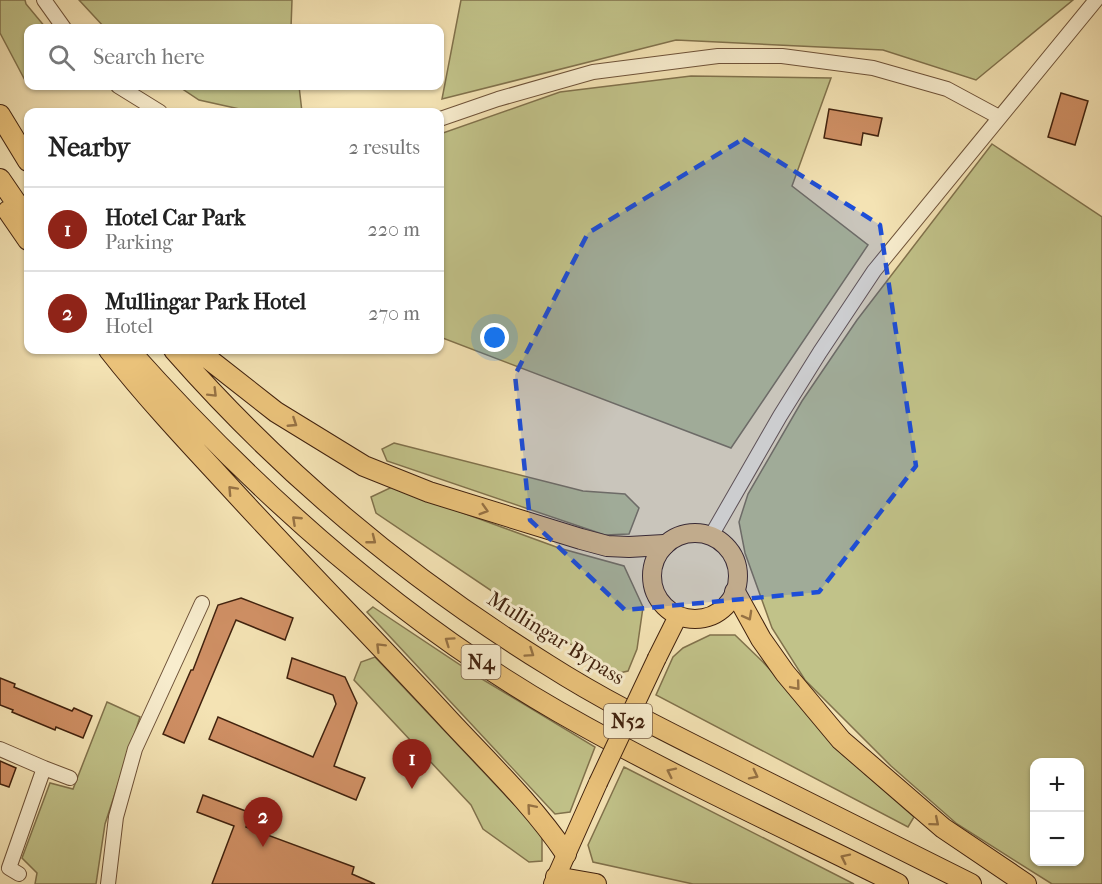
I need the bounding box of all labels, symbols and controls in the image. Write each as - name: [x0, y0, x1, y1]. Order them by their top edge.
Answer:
- search box: [24, 24, 444, 90]
- icon: search: [45, 41, 78, 74]
- text: Search here: [93, 44, 205, 70]
- text: Nearby: [48, 132, 130, 163]
- text: 2 results: [349, 136, 420, 159]
- text: Hotel Car Park: [105, 205, 245, 231]
- text: 1: [64, 218, 71, 241]
- text: 220 m: [367, 218, 420, 241]
- text: Parking: [105, 231, 173, 254]
- text: Mullingar Park Hotel: [105, 289, 306, 315]
- text: 2: [62, 302, 73, 325]
- text: 270 m: [368, 302, 420, 325]
- text: Hotel: [105, 315, 153, 338]
- your location: [480, 323, 509, 352]
- one-way arrow: [206, 385, 217, 396]
- one-way arrow: [287, 416, 297, 428]
- one-way arrow: [228, 486, 239, 497]
- one-way arrow: [478, 503, 489, 515]
- one-way arrow: [292, 516, 303, 527]
- one-way arrow: [365, 532, 376, 543]
- street label: Mullingar Bypass: [483, 586, 629, 690]
- one-way arrow: [741, 610, 752, 620]
- one-way arrow: [444, 637, 455, 648]
- one-way arrow: [377, 643, 388, 654]
- road number: N4: [462, 645, 500, 679]
- one-way arrow: [524, 646, 534, 658]
- one-way arrow: [789, 679, 800, 690]
- road number: N52: [604, 704, 652, 738]
- pin: 1: [392, 740, 432, 789]
- map controls: [1030, 758, 1084, 866]
- button: +: [1030, 758, 1084, 812]
- one-way arrow: [666, 768, 677, 779]
- one-way arrow: [747, 768, 758, 780]
- pin: 2: [244, 798, 282, 847]
- one-way arrow: [527, 804, 538, 814]
- button: −: [1030, 812, 1084, 866]
- one-way arrow: [928, 814, 939, 825]
- one-way arrow: [841, 854, 852, 865]

